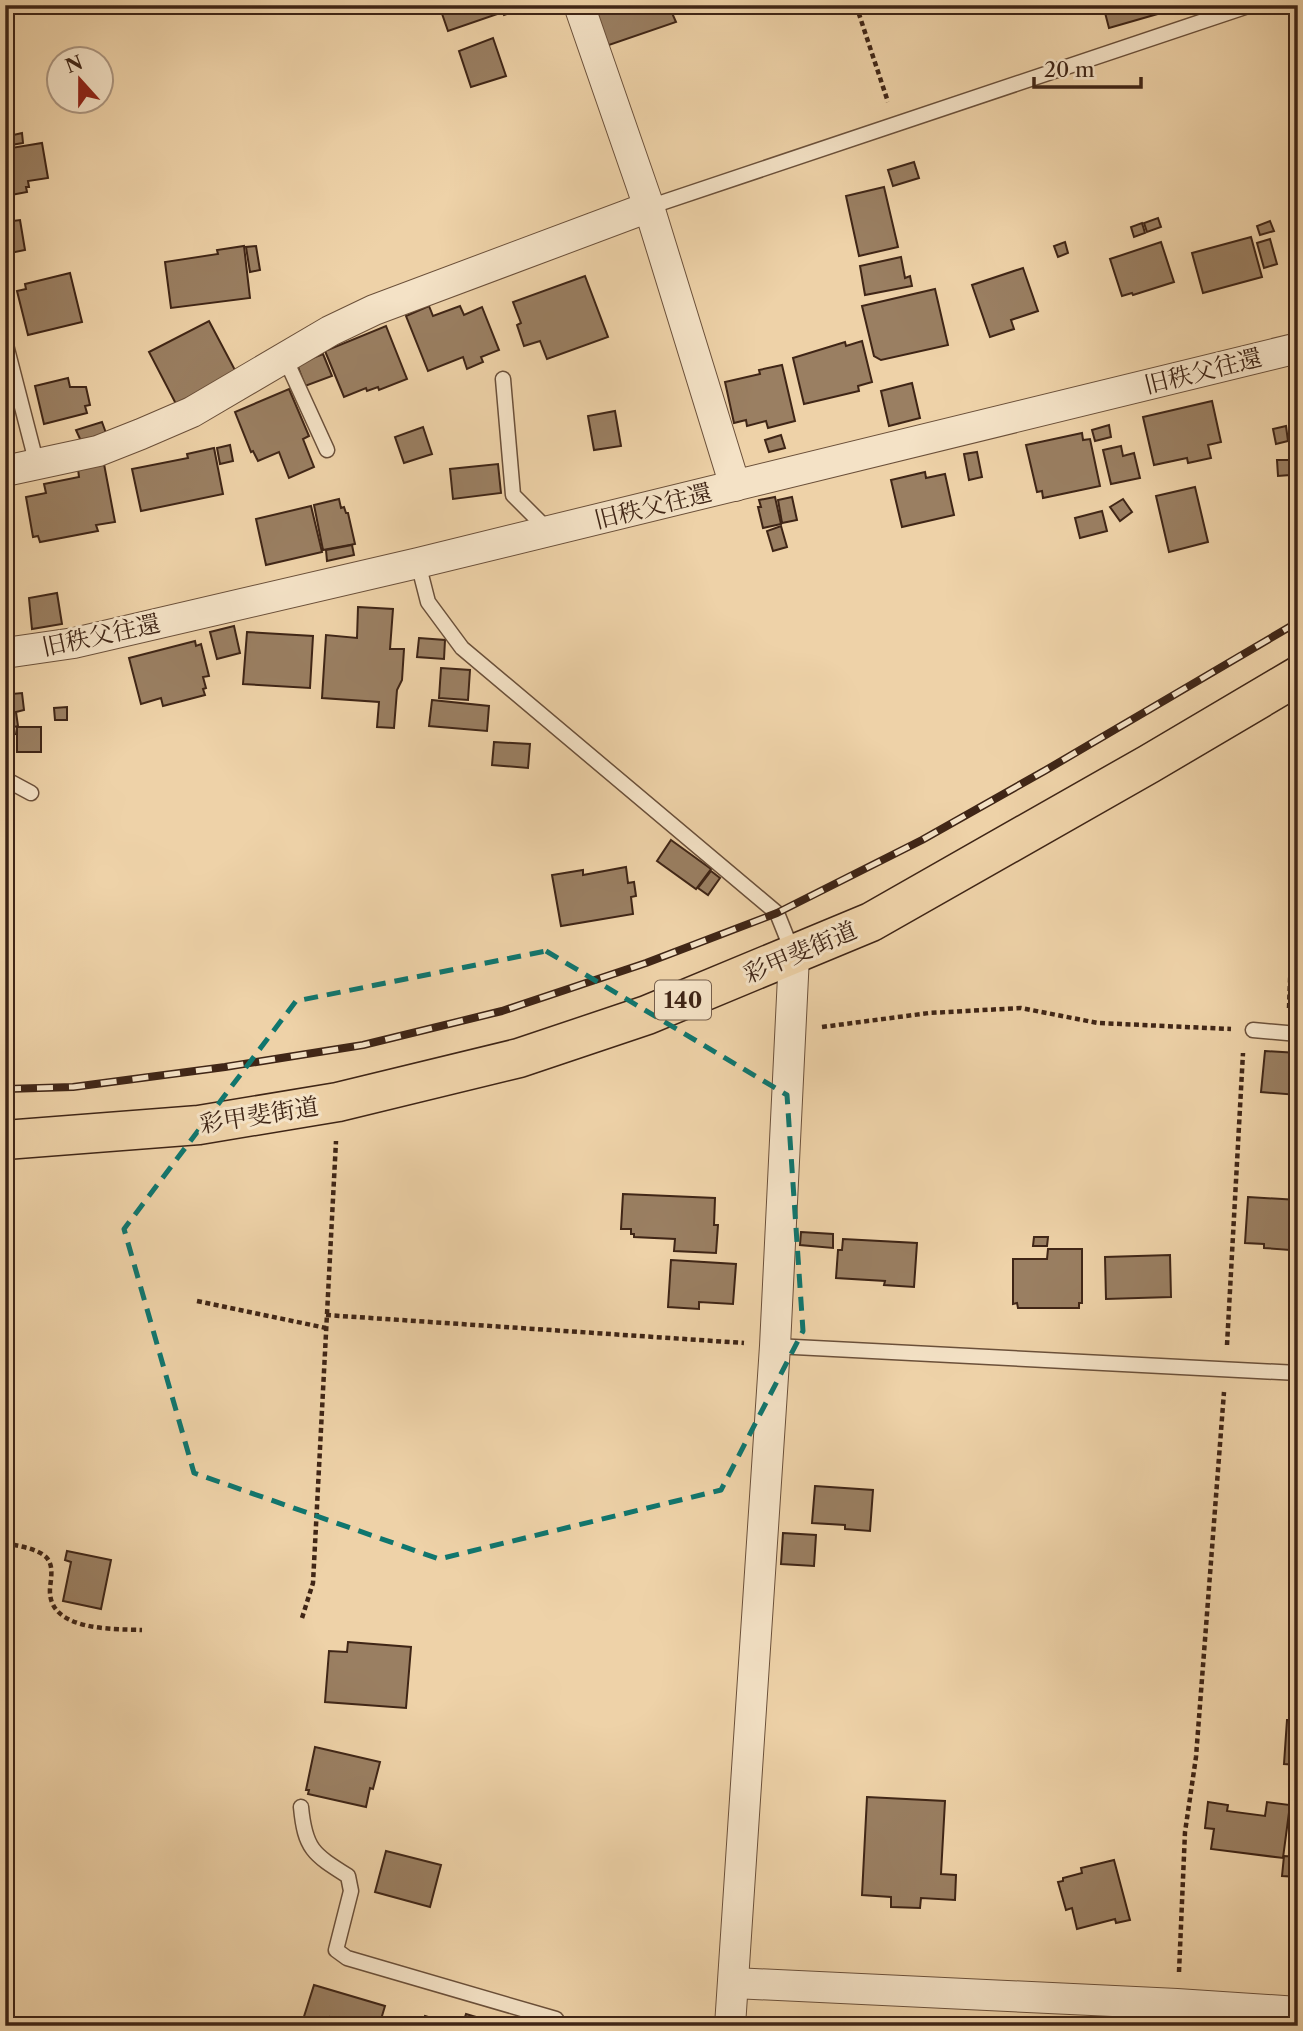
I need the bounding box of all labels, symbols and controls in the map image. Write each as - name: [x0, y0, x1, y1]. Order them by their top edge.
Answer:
- north arrow: [46, 46, 116, 116]
- scale bar: [1034, 46, 1140, 90]
- text: N: [62, 51, 86, 78]
- text: 20 m: [1044, 57, 1095, 82]
- street label: 旧秩父往還: [1141, 342, 1265, 400]
- street label: 旧秩父往還: [591, 477, 715, 535]
- street label: 旧秩父往還: [39, 608, 163, 662]
- street label: 彩甲斐街道: [739, 915, 861, 989]
- road number: 140: [655, 981, 711, 1020]
- street label: 彩甲斐街道: [197, 1091, 321, 1139]

